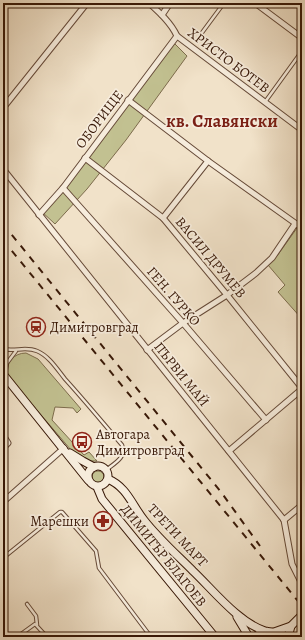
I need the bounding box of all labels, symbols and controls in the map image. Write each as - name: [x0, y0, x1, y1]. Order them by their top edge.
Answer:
- street label: ХРИСТО БОТЕВ: [184, 23, 274, 98]
- street label: ОБОРИЩЕ: [71, 86, 128, 152]
- district label: кв. Славянски: [166, 109, 278, 133]
- street label: ВАСИЛ ДРУМЕВ: [171, 213, 250, 302]
- street label: ГЕН. ГУРКО: [142, 262, 205, 330]
- station icon: Димитровград: [25, 316, 47, 338]
- place label: Димитровград: [50, 318, 139, 337]
- street label: ПЪРВИ МАЙ: [150, 338, 214, 411]
- place label: Автогара Димитровград: [95, 425, 185, 460]
- bus stop icon: Автогара Димитровград: [71, 431, 93, 453]
- street label: ДИМИТЪР БЛАГОЕВ: [116, 500, 211, 611]
- street label: ТРЕТИ МАРТ: [143, 500, 212, 571]
- pharmacy icon: Марешки: [92, 510, 114, 532]
- place label: Марешки: [30, 512, 89, 531]

